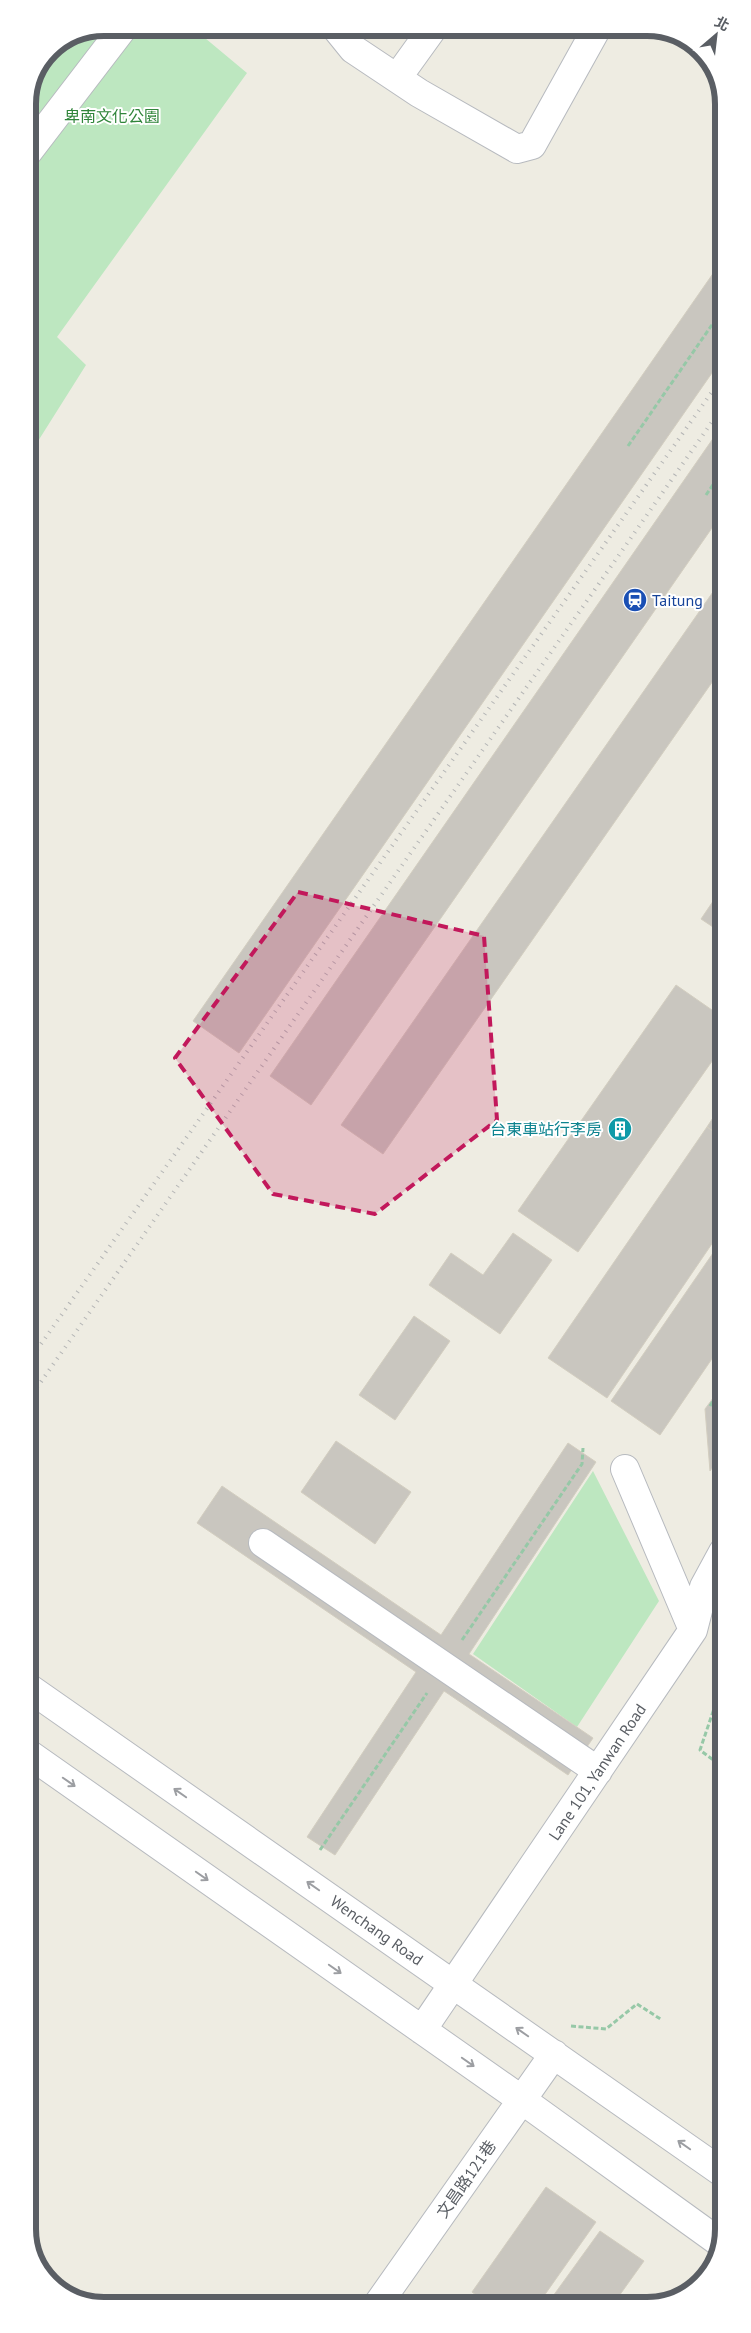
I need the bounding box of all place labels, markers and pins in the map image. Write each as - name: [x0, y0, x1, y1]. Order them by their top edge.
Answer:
- station icon: Taitung: [622, 587, 648, 613]
- place label: Taitung: [652, 590, 703, 610]
- building icon: 台東車站行李房: [607, 1116, 633, 1142]
- place label: 台東車站行李房: [490, 1119, 602, 1139]

